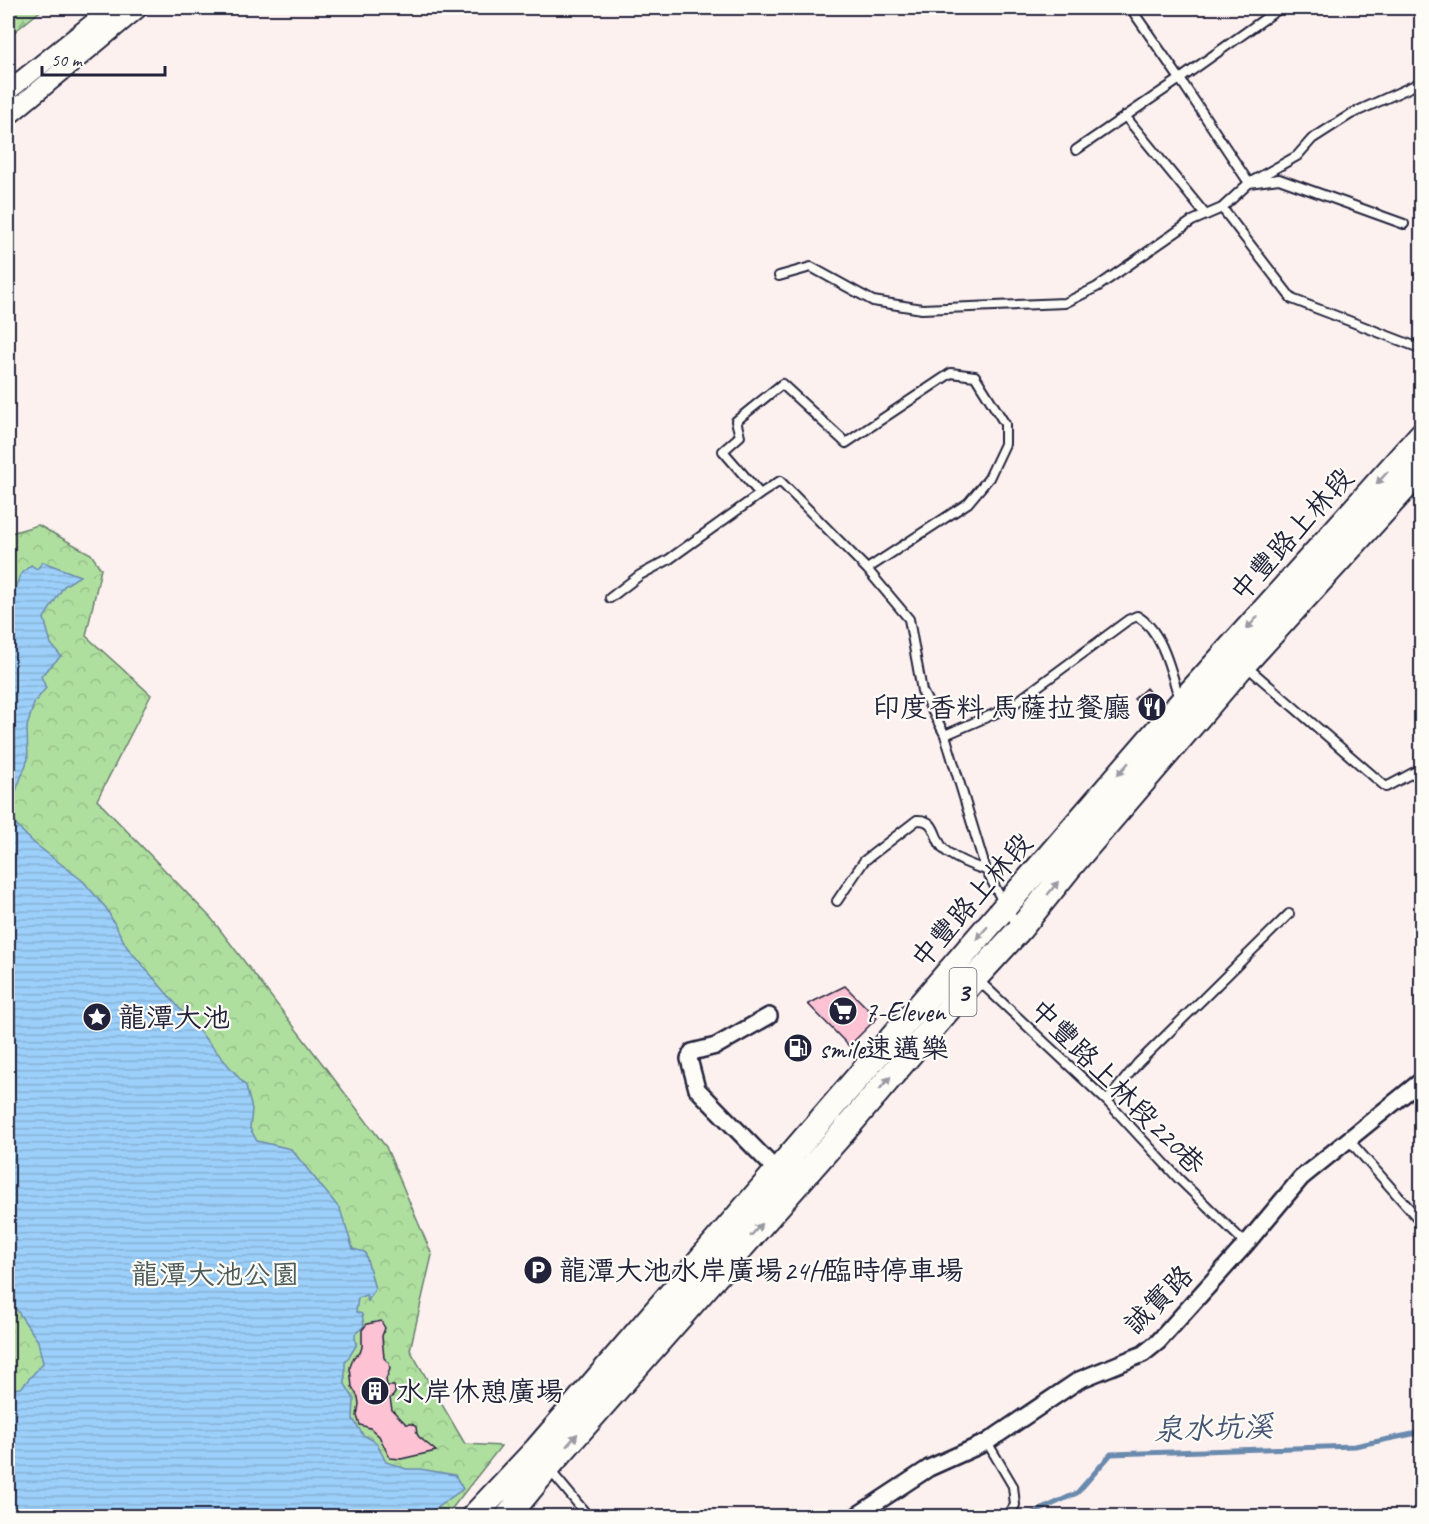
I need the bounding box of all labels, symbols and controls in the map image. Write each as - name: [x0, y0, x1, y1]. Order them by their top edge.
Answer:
- scale bar: [42, 39, 165, 77]
- text: 50 m: [51, 49, 84, 71]
- street label: 中豐路上林段: [1222, 460, 1361, 608]
- one-way arrow: [1376, 470, 1389, 485]
- one-way arrow: [1246, 615, 1259, 630]
- place label: 印度香料 馬薩拉餐廳: [872, 690, 1131, 725]
- restaurant icon: 印度香料 馬薩拉餐廳: [1136, 691, 1168, 723]
- one-way arrow: [1117, 761, 1130, 776]
- street label: 中豐路上林段: [903, 825, 1040, 975]
- one-way arrow: [1047, 880, 1060, 896]
- one-way arrow: [976, 925, 989, 940]
- road number: 3: [950, 968, 976, 1016]
- street label: 中豐路上林段220巷: [1023, 991, 1213, 1182]
- place label: 7-Eleven: [864, 994, 947, 1029]
- supermarket icon: 7-Eleven: [827, 995, 859, 1027]
- place label: 龍潭大池: [118, 1000, 230, 1035]
- place icon: 龍潭大池: [81, 1001, 113, 1033]
- place label: smile速邁樂: [819, 1031, 949, 1066]
- fuel station icon: smile速邁樂: [782, 1032, 814, 1064]
- one-way arrow: [878, 1076, 891, 1091]
- one-way arrow: [749, 1223, 762, 1238]
- place label: 龍潭大池水岸廣場24H臨時停車場: [559, 1253, 964, 1288]
- parking icon: 龍潭大池水岸廣場24H臨時停車場: [522, 1254, 554, 1286]
- park label: 龍潭大池公園: [131, 1257, 299, 1292]
- street label: 誠實路: [1116, 1257, 1200, 1341]
- place label: 水岸休憩廣場: [396, 1374, 564, 1409]
- building icon: 水岸休憩廣場: [359, 1375, 391, 1407]
- water label: 泉水坑溪: [1152, 1407, 1276, 1449]
- one-way arrow: [565, 1432, 579, 1447]

